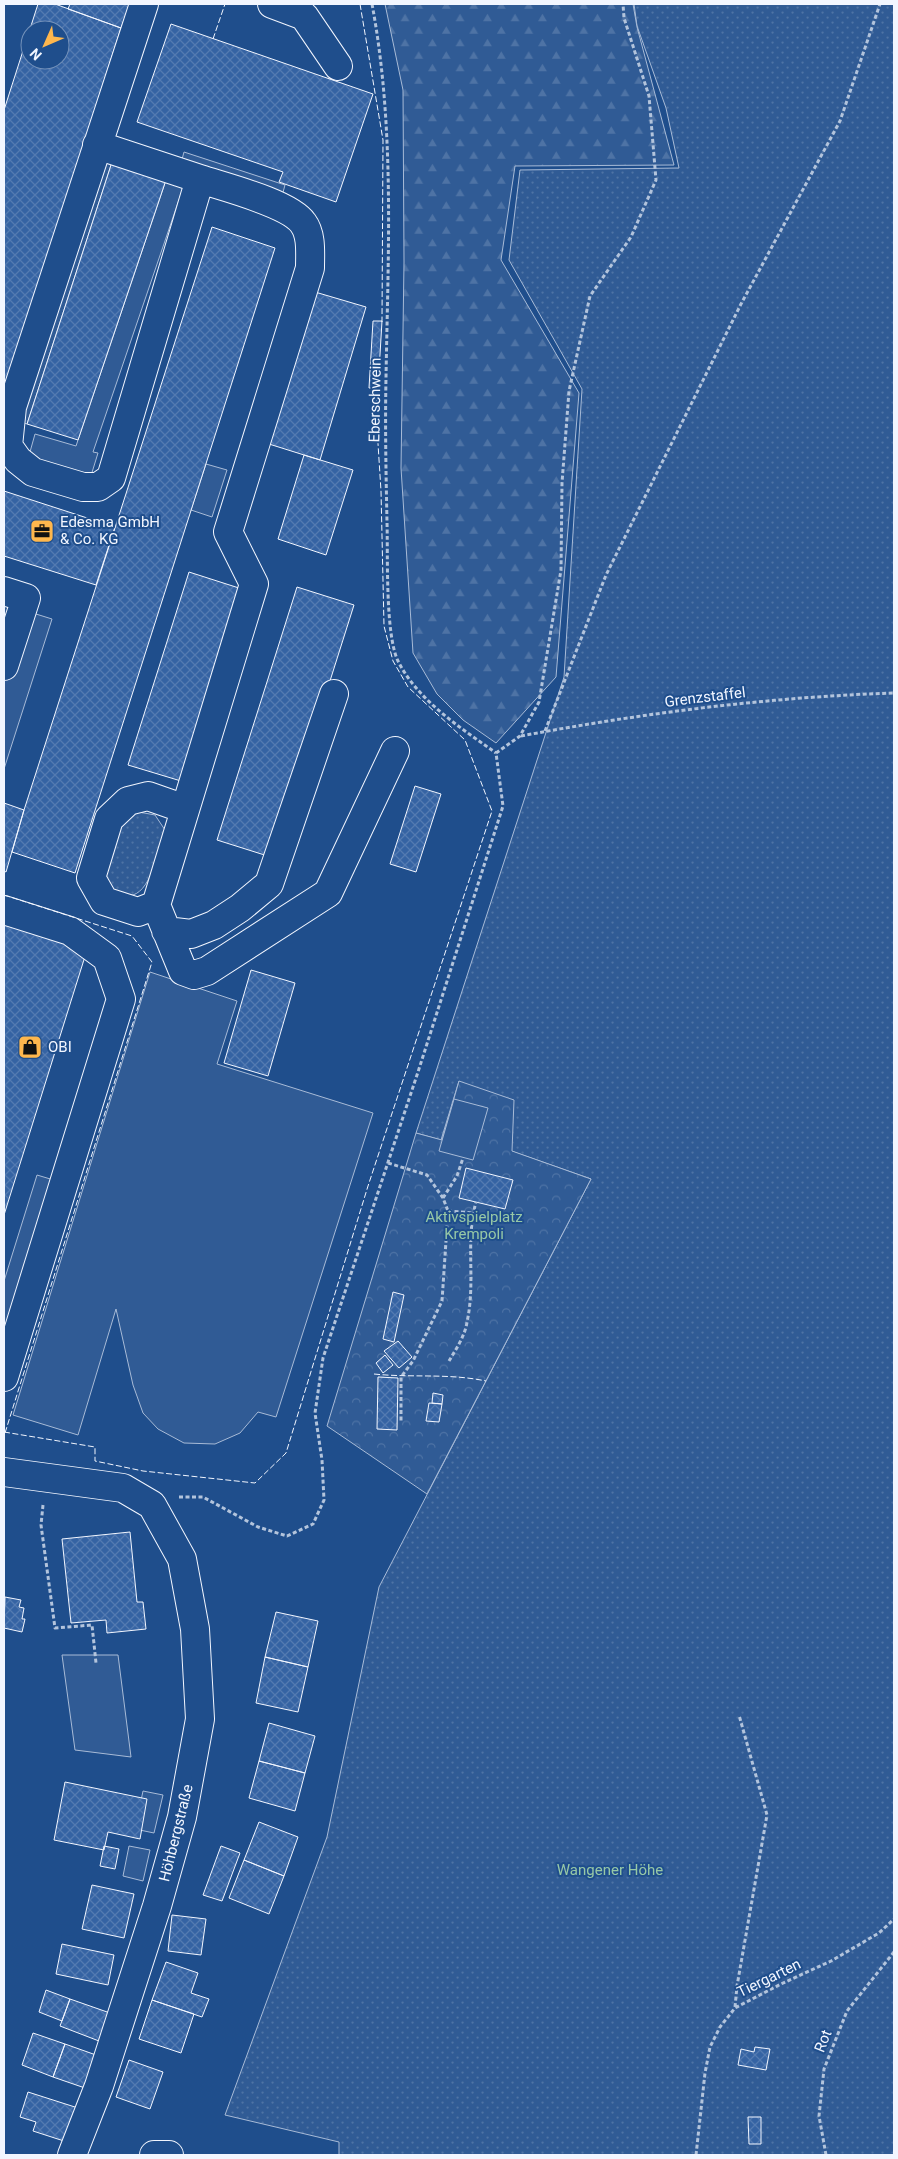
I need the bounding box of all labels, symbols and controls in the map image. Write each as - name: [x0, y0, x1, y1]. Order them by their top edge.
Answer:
- north arrow: [20, 20, 70, 70]
- text: N: [27, 45, 45, 63]
- street label: Eberschwein: [365, 357, 385, 443]
- place label: Edesma GmbH & Co. KG: [60, 513, 160, 548]
- office icon: Edesma GmbH & Co. KG: [29, 518, 55, 544]
- street label: Grenzstaffel: [663, 683, 747, 711]
- shop icon: OBI: [17, 1034, 43, 1060]
- place label: OBI: [48, 1038, 72, 1056]
- park label: Aktivspielplatz Krempoli: [425, 1208, 523, 1243]
- street label: Höhbergstraße: [155, 1782, 197, 1884]
- park label: Wangener Höhe: [557, 1861, 663, 1879]
- street label: Tiergarten: [734, 1955, 804, 2001]
- street label: Rot: [810, 2027, 836, 2055]

